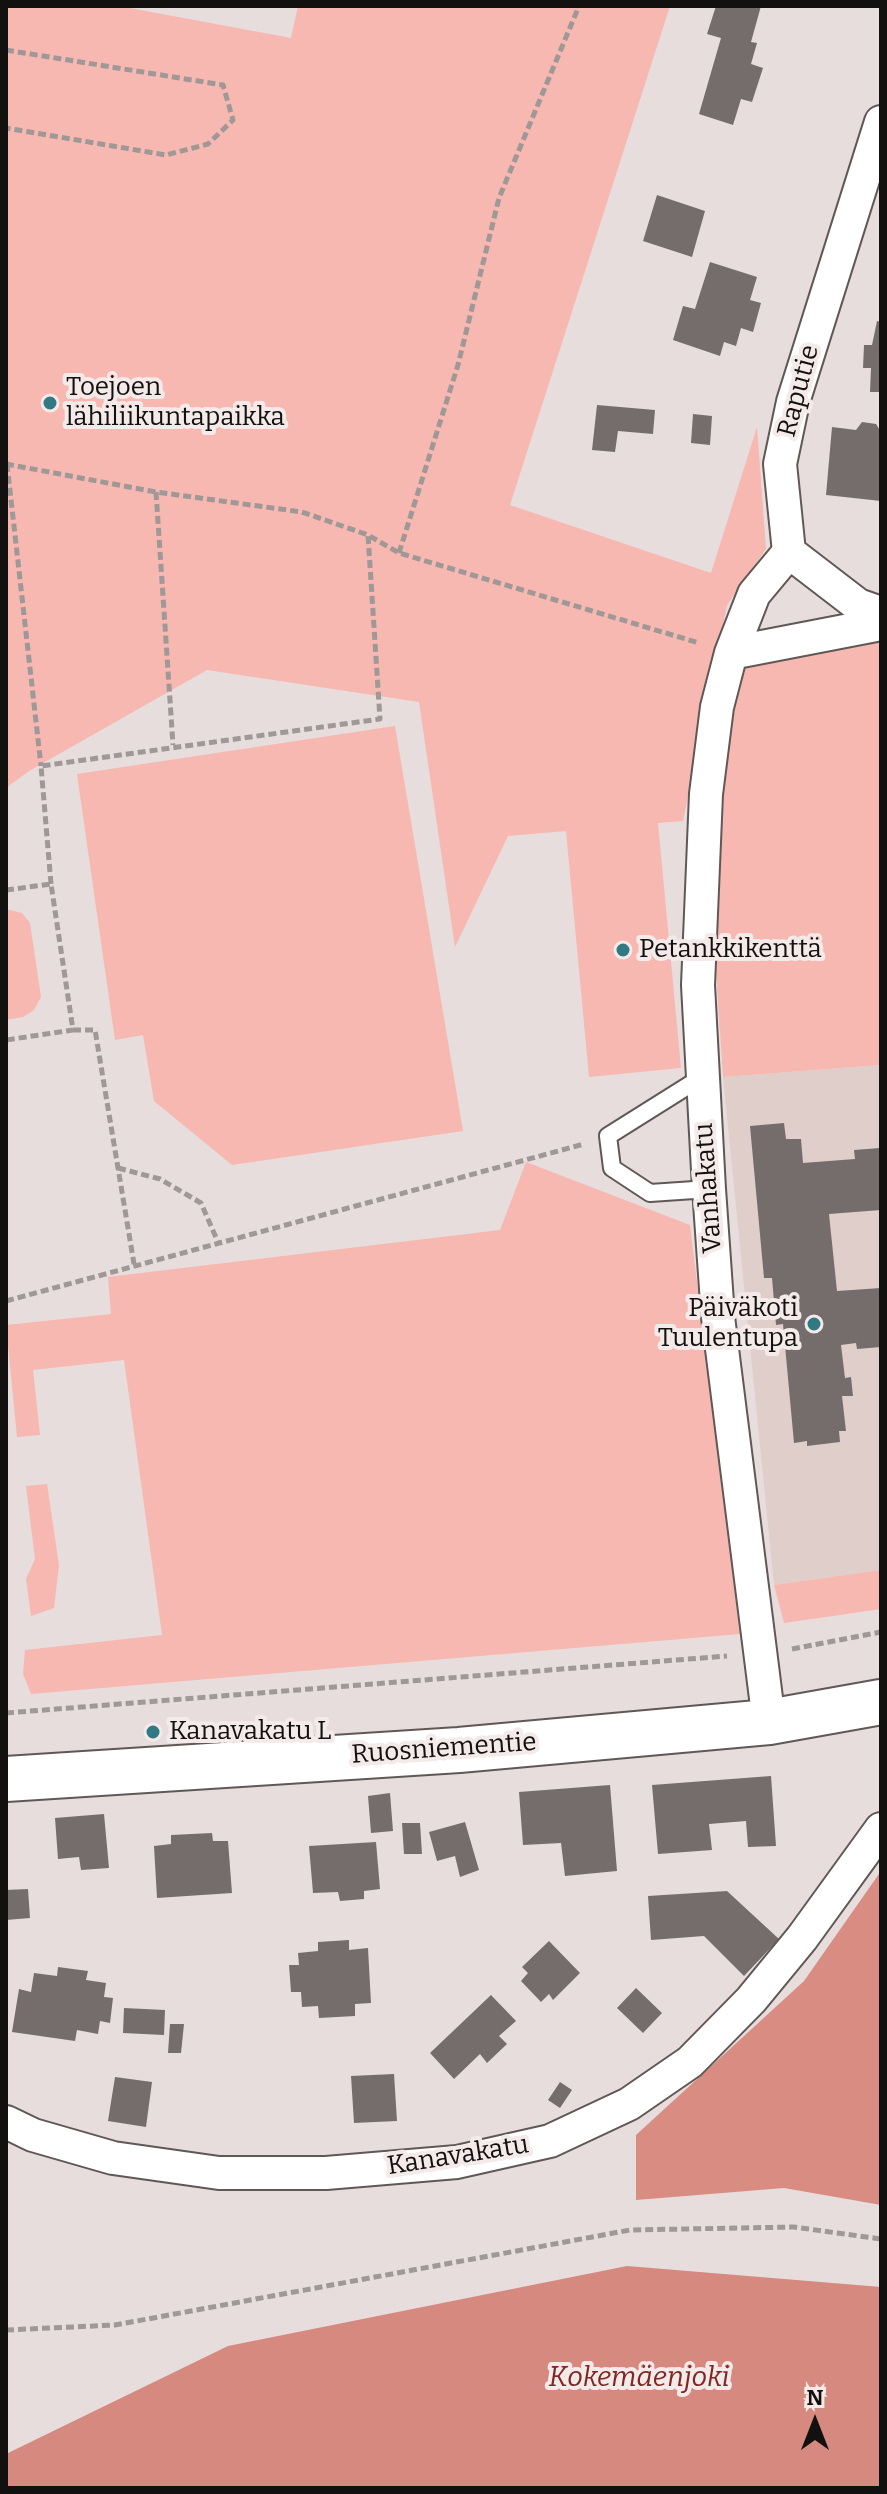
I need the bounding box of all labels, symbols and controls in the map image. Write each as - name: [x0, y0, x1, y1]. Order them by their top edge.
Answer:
- street label: Raputie: [772, 342, 826, 440]
- place label: Toejoen lähiliikuntapaikka: [66, 372, 285, 434]
- marker: Toejoen lähiliikuntapaikka: [41, 394, 59, 412]
- place label: Petankkikenttä: [639, 934, 822, 966]
- marker: Petankkikenttä: [614, 941, 632, 959]
- street label: Vanhakatu: [689, 1122, 729, 1254]
- place label: Päiväkoti Tuulentupa: [658, 1293, 798, 1354]
- marker: Päiväkoti Tuulentupa: [805, 1315, 823, 1333]
- place label: Kanavakatu L: [169, 1716, 331, 1748]
- marker: Kanavakatu L: [144, 1723, 162, 1741]
- street label: Ruosniementie: [350, 1727, 538, 1771]
- street label: Kanavakatu: [385, 2129, 531, 2183]
- water label: Kokemäenjoki: [549, 2361, 729, 2395]
- north arrow: [775, 2382, 855, 2462]
- text: N: [807, 2384, 823, 2411]

